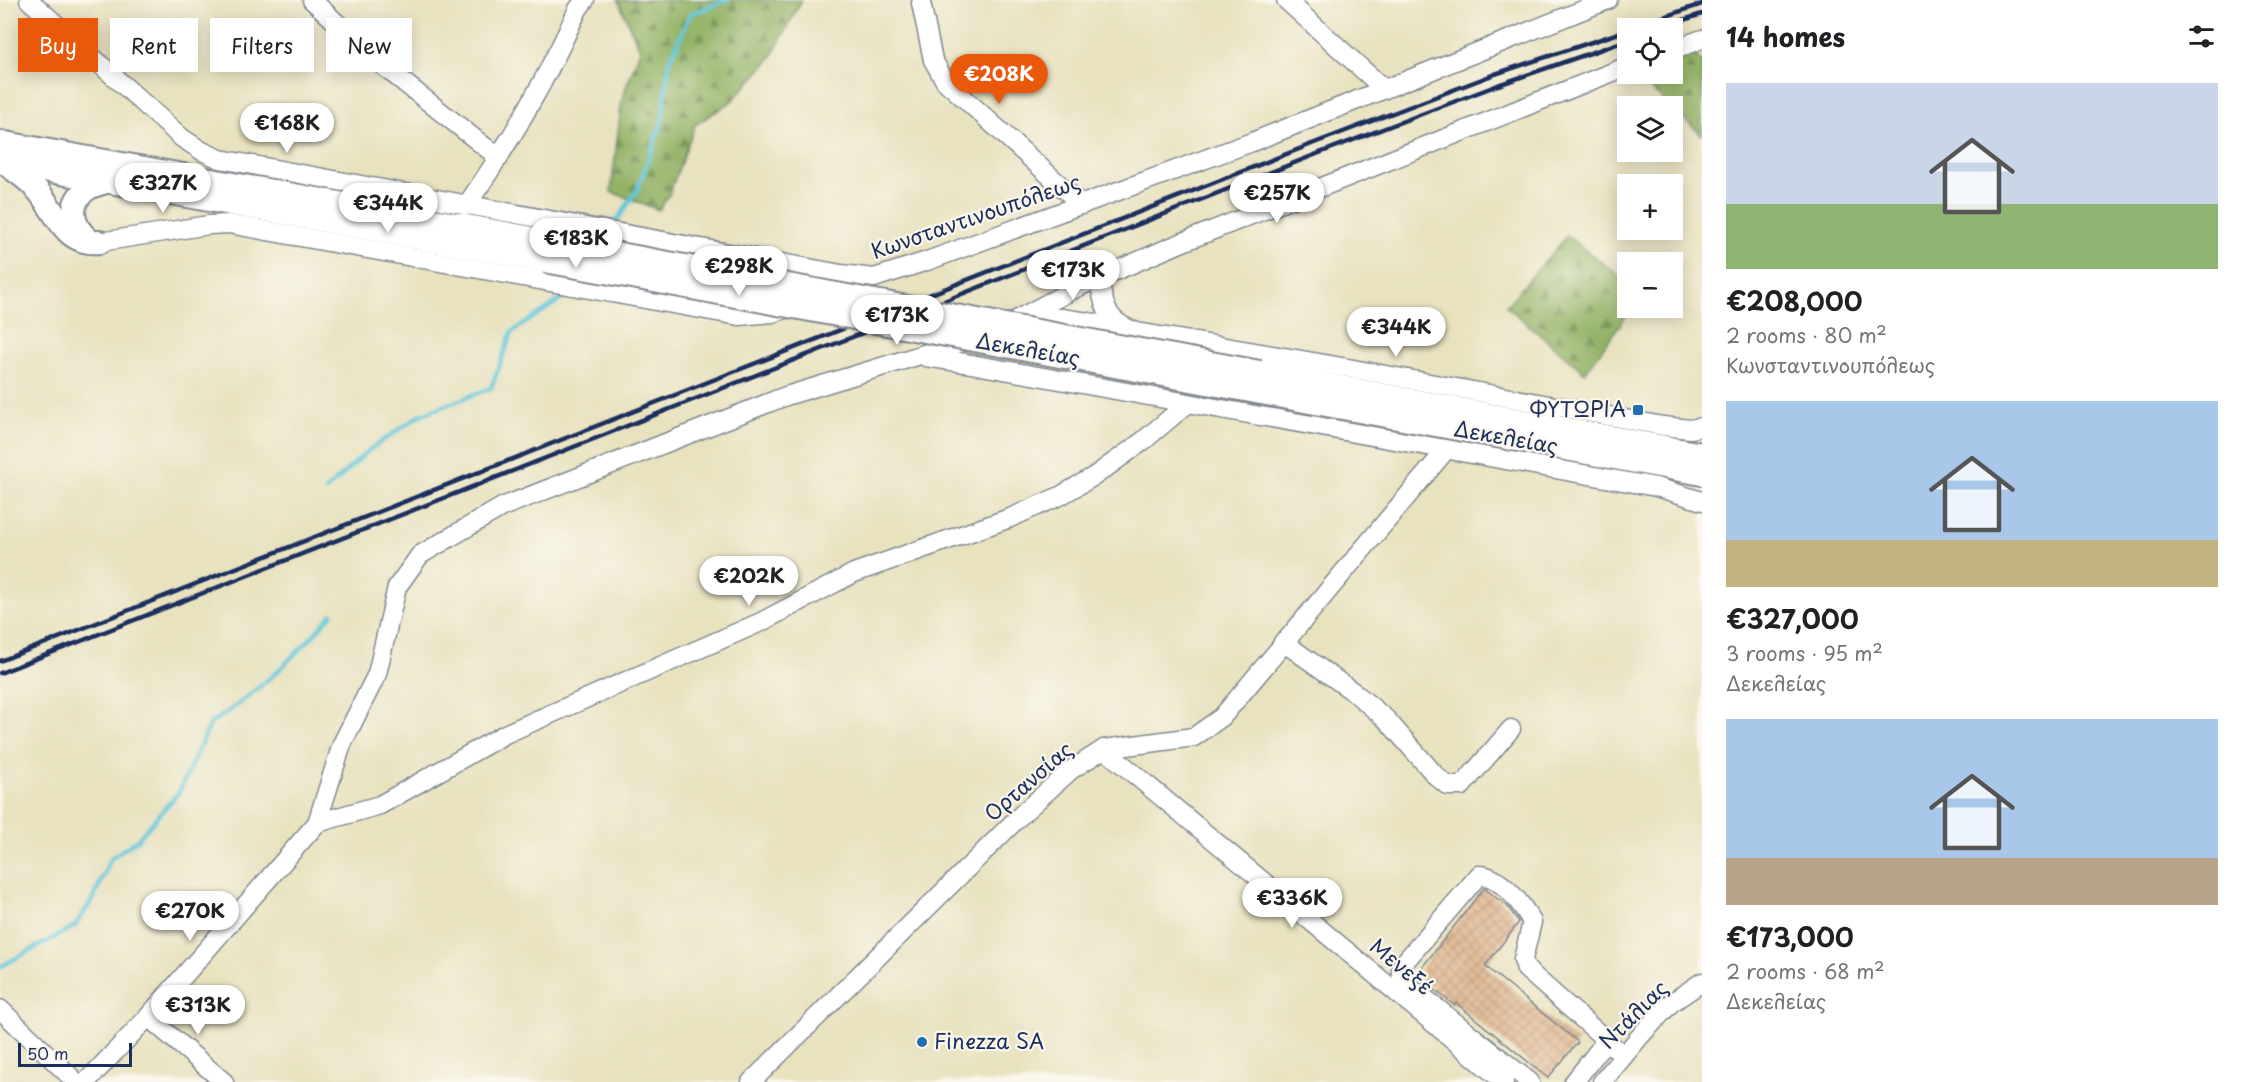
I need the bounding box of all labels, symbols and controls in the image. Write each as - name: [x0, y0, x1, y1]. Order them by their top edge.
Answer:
- text: 14 homes: [1726, 17, 1845, 56]
- chip: Buy: [18, 18, 98, 72]
- chip: Rent: [110, 18, 198, 72]
- chip: Filters: [210, 18, 314, 72]
- chip: New: [326, 18, 412, 72]
- map controls: [1617, 18, 1683, 318]
- button: locate: [1617, 18, 1683, 84]
- icon: filters: [2185, 20, 2218, 53]
- pin: €208K: [957, 54, 1041, 105]
- text: €208K: [964, 58, 1034, 88]
- button: layers: [1617, 96, 1683, 162]
- pin: €168K: [245, 103, 329, 154]
- text: €168K: [254, 107, 320, 137]
- icon: home: [1918, 122, 2026, 230]
- pin: €327K: [121, 163, 205, 214]
- street label: Κωνσταντινουπόλεως: [866, 164, 1084, 266]
- text: €327K: [129, 167, 197, 197]
- pin: €257K: [1235, 173, 1319, 224]
- button: +: [1617, 174, 1683, 240]
- text: €257K: [1243, 177, 1311, 207]
- pin: €344K: [346, 183, 430, 234]
- text: €344K: [353, 187, 423, 217]
- pin: €183K: [534, 218, 618, 269]
- text: €183K: [543, 222, 609, 252]
- pin: €298K: [697, 246, 781, 297]
- text: €298K: [704, 250, 774, 280]
- pin: €173K: [1031, 250, 1115, 301]
- button: −: [1617, 252, 1683, 318]
- text: €173K: [1041, 254, 1105, 284]
- text: €208,000: [1726, 281, 1863, 320]
- pin: €173K: [855, 295, 939, 346]
- text: €173K: [865, 299, 929, 329]
- pin: €344K: [1354, 307, 1438, 358]
- text: €344K: [1361, 311, 1431, 341]
- text: 2 rooms · 80 m²: [1726, 320, 1887, 350]
- street label: Δεκελείας: [974, 323, 1083, 373]
- text: Κωνσταντινουπόλεως: [1726, 350, 1935, 380]
- place label: ΦΥΤΩΡΙΑ: [1529, 392, 1626, 424]
- marker: ΦΥΤΩΡΙΑ: [1631, 403, 1645, 417]
- street label: Δεκελείας: [1452, 411, 1561, 461]
- icon: home: [1918, 440, 2026, 548]
- pin: €202K: [707, 556, 791, 607]
- text: €202K: [713, 560, 785, 590]
- text: €327,000: [1726, 599, 1859, 638]
- text: 3 rooms · 95 m²: [1726, 638, 1883, 668]
- text: Δεκελείας: [1726, 668, 1826, 698]
- street label: Ορτανσίας: [976, 733, 1079, 828]
- icon: home: [1918, 758, 2026, 866]
- pin: €336K: [1250, 878, 1334, 929]
- text: €336K: [1256, 882, 1328, 912]
- pin: €270K: [148, 891, 232, 942]
- text: €270K: [155, 895, 225, 925]
- text: €173,000: [1726, 917, 1854, 956]
- street label: Μενεξέ: [1364, 930, 1441, 1001]
- text: 2 rooms · 68 m²: [1726, 956, 1885, 986]
- street label: Ντάλιας: [1591, 972, 1674, 1055]
- pin: €313K: [156, 985, 240, 1036]
- text: Δεκελείας: [1726, 986, 1826, 1016]
- text: €313K: [165, 989, 231, 1019]
- place label: Finezza SA: [934, 1024, 1044, 1056]
- marker: Finezza SA: [915, 1035, 929, 1049]
- scale bar: [18, 1040, 132, 1068]
- text: 50 m: [27, 1041, 68, 1065]

